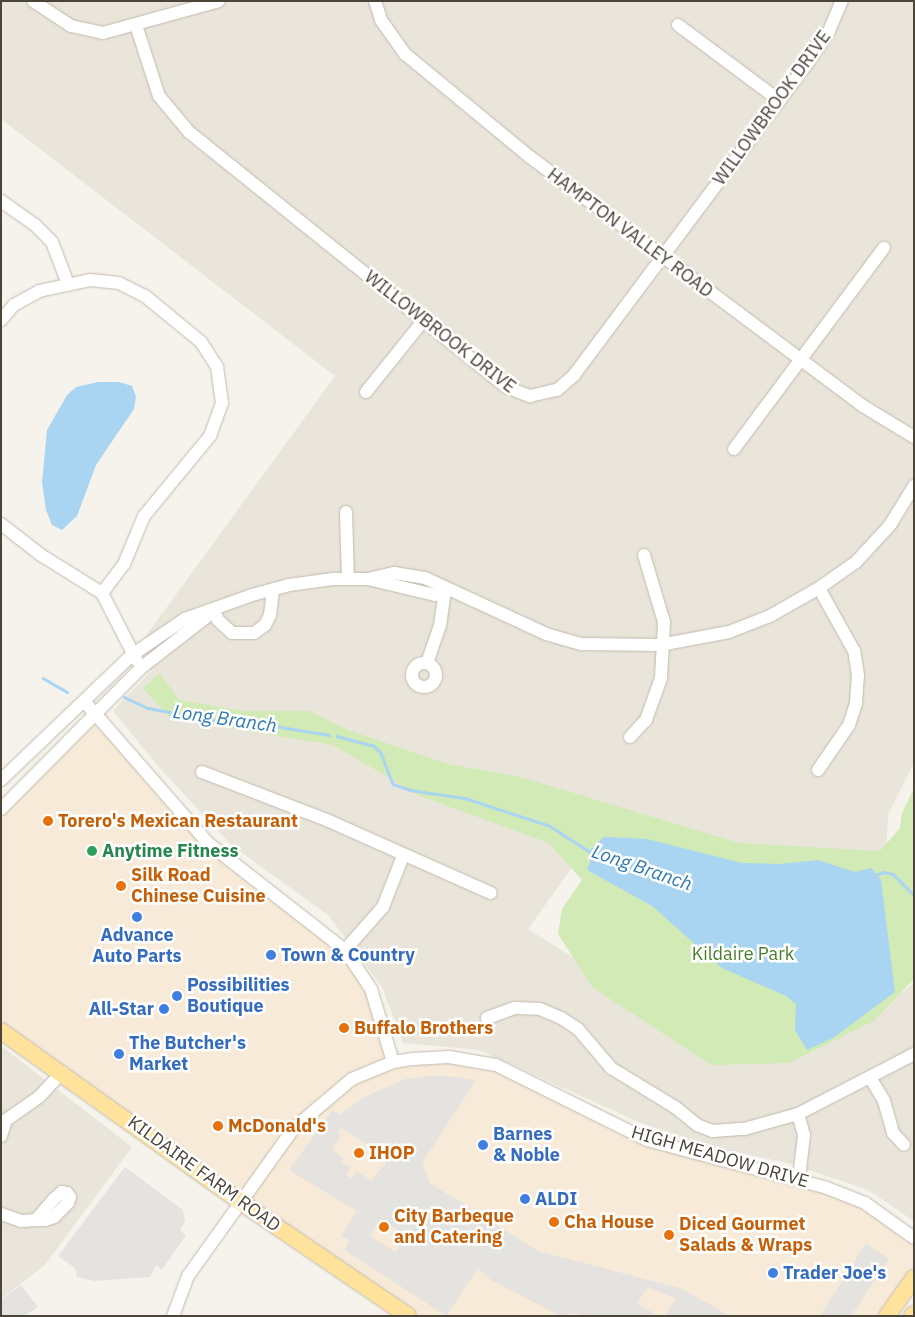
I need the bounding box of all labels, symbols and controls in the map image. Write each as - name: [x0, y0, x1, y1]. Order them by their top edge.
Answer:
- street label: WILLOWBROOK DRIVE: [709, 26, 835, 190]
- street label: HAMPTON VALLEY ROAD: [543, 164, 717, 302]
- street label: WILLOWBROOK DRIVE: [360, 266, 520, 398]
- water label: Long Branch: [172, 700, 278, 738]
- place label: Torero's Mexican Restaurant: [58, 810, 298, 832]
- marker: Torero's Mexican Restaurant: [42, 815, 54, 827]
- place label: Anytime Fitness: [102, 840, 238, 862]
- water label: Long Branch: [589, 840, 695, 896]
- marker: Anytime Fitness: [86, 845, 98, 857]
- place label: Silk Road Chinese Cuisine: [131, 865, 266, 908]
- marker: Silk Road Chinese Cuisine: [115, 880, 127, 892]
- marker: Advance Auto Parts: [131, 911, 143, 923]
- place label: Advance Auto Parts: [92, 925, 182, 968]
- park label: Kildaire Park: [692, 943, 794, 965]
- place label: Town & Country: [281, 944, 415, 966]
- marker: Town & Country: [265, 949, 277, 961]
- place label: Possibilities Boutique: [187, 975, 290, 1018]
- marker: Possibilities Boutique: [171, 990, 183, 1002]
- place label: All-Star: [89, 998, 154, 1020]
- marker: All-Star: [158, 1003, 170, 1015]
- place label: Buffalo Brothers: [354, 1017, 493, 1039]
- marker: Buffalo Brothers: [338, 1022, 350, 1034]
- place label: The Butcher's Market: [129, 1033, 246, 1076]
- marker: The Butcher's Market: [113, 1048, 125, 1060]
- street label: KILDAIRE FARM ROAD: [124, 1111, 284, 1237]
- place label: McDonald's: [228, 1115, 326, 1137]
- marker: McDonald's: [212, 1120, 224, 1132]
- street label: HIGH MEADOW DRIVE: [629, 1121, 811, 1193]
- place label: Barnes & Noble: [493, 1124, 560, 1166]
- marker: Barnes & Noble: [477, 1139, 489, 1151]
- place label: IHOP: [369, 1142, 414, 1164]
- marker: IHOP: [353, 1147, 365, 1159]
- place label: ALDI: [535, 1188, 577, 1210]
- marker: ALDI: [519, 1193, 531, 1205]
- place label: City Barbeque and Catering: [394, 1206, 514, 1248]
- place label: Cha House: [564, 1211, 654, 1233]
- place label: Diced Gourmet Salads & Wraps: [679, 1214, 812, 1256]
- marker: Cha House: [548, 1216, 560, 1228]
- marker: City Barbeque and Catering: [378, 1221, 390, 1233]
- marker: Diced Gourmet Salads & Wraps: [663, 1229, 675, 1241]
- place label: Trader Joe's: [783, 1262, 886, 1284]
- marker: Trader Joe's: [767, 1267, 779, 1279]

